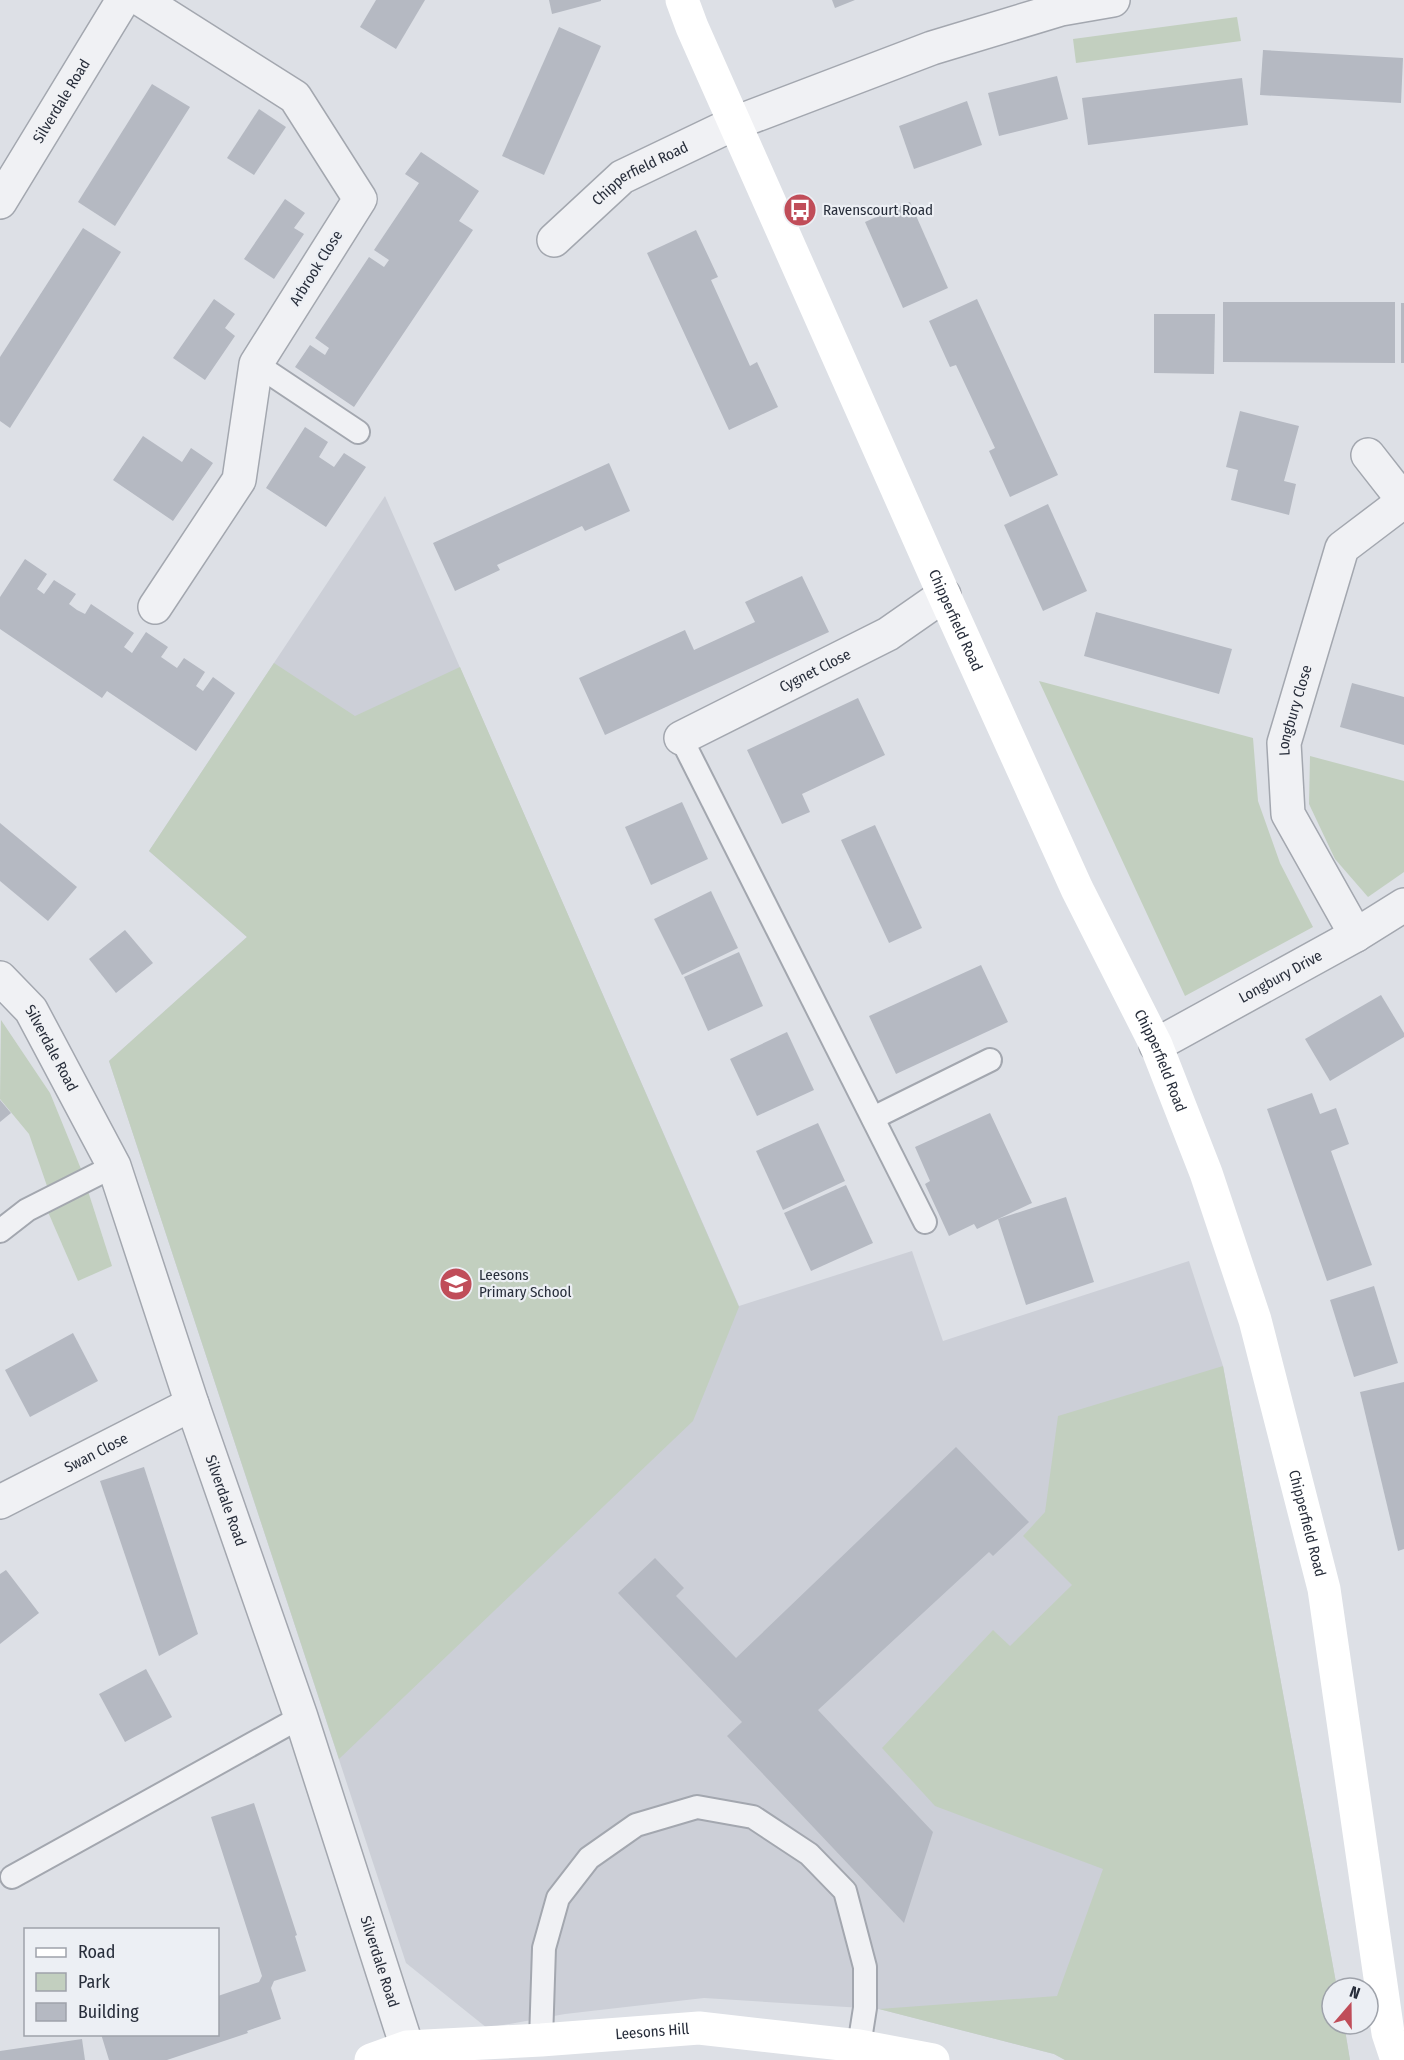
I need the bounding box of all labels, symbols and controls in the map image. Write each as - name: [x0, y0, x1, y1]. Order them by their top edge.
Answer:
- street label: Silverdale Road: [29, 56, 94, 147]
- street label: Chipperfield Road: [588, 138, 691, 209]
- bus stop icon: Ravenscourt Road: [782, 192, 818, 228]
- place label: Ravenscourt Road: [823, 201, 933, 219]
- street label: Arbrook Close: [286, 227, 346, 309]
- street label: Chipperfield Road: [925, 567, 986, 674]
- street label: Cygnet Close: [776, 645, 854, 696]
- street label: Longbury Close: [1275, 663, 1316, 756]
- street label: Longbury Drive: [1236, 946, 1325, 1007]
- street label: Silverdale Road: [22, 1001, 82, 1095]
- street label: Chipperfield Road: [1131, 1007, 1190, 1115]
- school or university icon: Leesons Primary School: [438, 1266, 474, 1302]
- place label: Leesons Primary School: [479, 1266, 571, 1301]
- street label: Swan Close: [61, 1429, 131, 1477]
- street label: Silverdale Road: [201, 1453, 250, 1548]
- street label: Chipperfield Road: [1285, 1468, 1329, 1579]
- street label: Silverdale Road: [356, 1913, 403, 2010]
- legend: [24, 1928, 219, 2036]
- text: Road: [78, 1941, 115, 1963]
- text: Park: [78, 1971, 111, 1993]
- north arrow: [1320, 1976, 1380, 2036]
- text: N: [1347, 1982, 1363, 2003]
- text: Building: [78, 2001, 139, 2023]
- street label: Leesons Hill: [615, 2020, 690, 2043]

